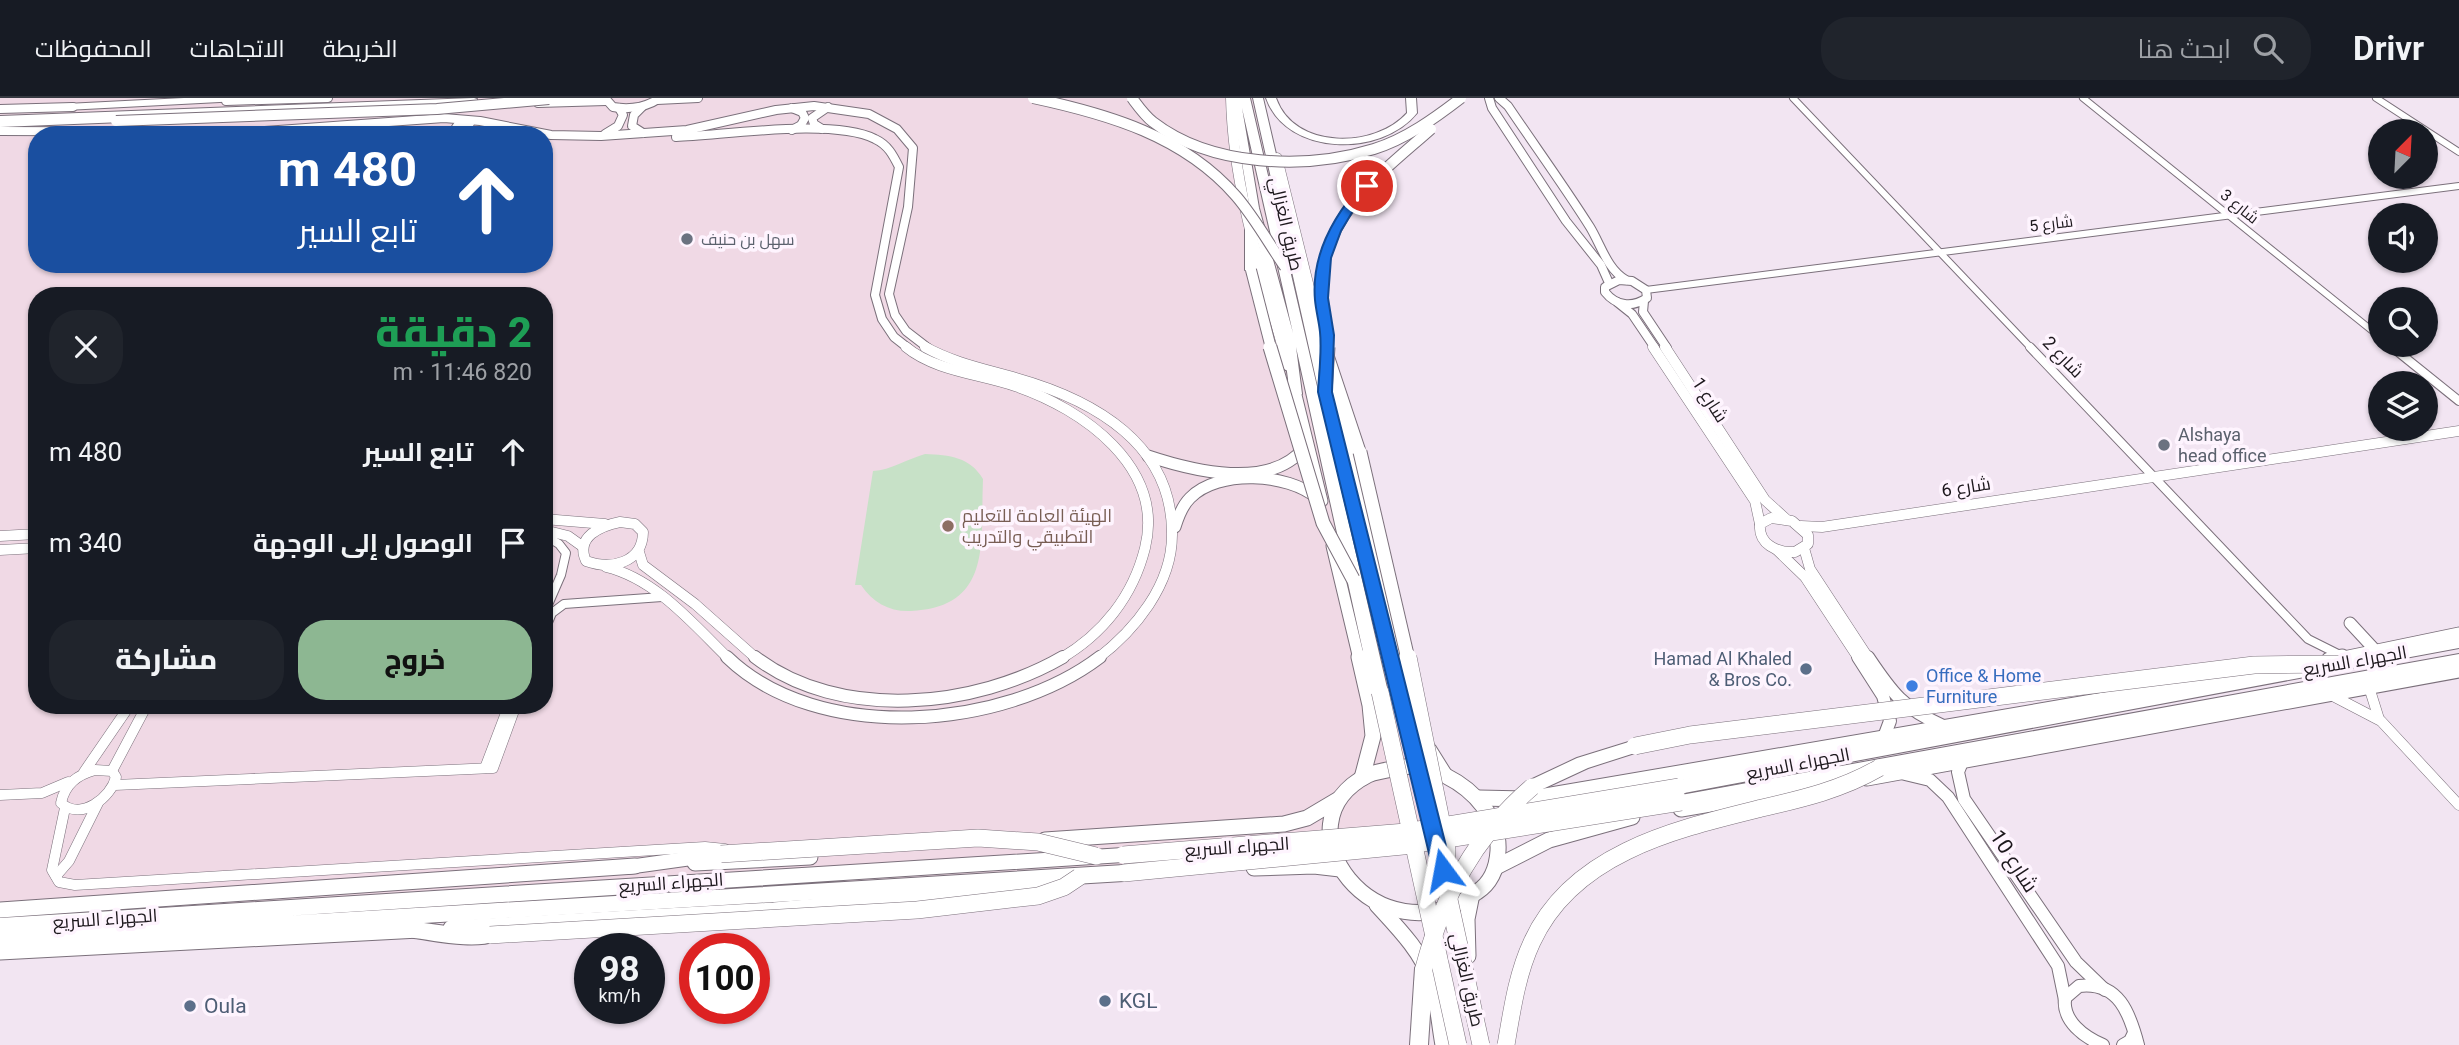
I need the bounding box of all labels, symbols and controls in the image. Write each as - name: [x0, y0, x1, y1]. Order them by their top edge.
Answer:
- search box: [1821, 17, 2311, 80]
- icon: search: [2249, 29, 2287, 67]
- text: Drivr: [2353, 29, 2424, 68]
- text: ابحث هنا: [2138, 34, 2231, 64]
- text: المحفوظات: [35, 35, 152, 63]
- text: الاتجاهات: [190, 35, 285, 63]
- text: الخريطة: [323, 35, 398, 63]
- north arrow: [2368, 119, 2438, 189]
- map controls: [2368, 119, 2438, 441]
- text: 480 m: [278, 141, 417, 198]
- icon: ahead: [441, 154, 532, 245]
- pin: [1337, 156, 1397, 216]
- icon: arrive: [1348, 167, 1386, 205]
- street label: طريق الغزالي: [1262, 175, 1307, 274]
- street label: شارع 3: [2215, 185, 2263, 229]
- button: sound: [2368, 203, 2438, 273]
- street label: شارع 5: [2028, 211, 2074, 238]
- text: تابع السير: [298, 212, 417, 250]
- place label: سهل بن حنيف: [701, 230, 795, 250]
- marker: سهل بن حنيف: [679, 231, 695, 247]
- button: search: [2368, 287, 2438, 357]
- text: 2 دقيقة: [375, 308, 532, 357]
- button: close: [49, 310, 123, 384]
- street label: شارع 2: [2037, 332, 2088, 383]
- text: 820 m · 11:46: [393, 359, 532, 386]
- button: layers: [2368, 371, 2438, 441]
- street label: شارع 1: [1686, 373, 1733, 427]
- place label: Alshaya head office: [2178, 424, 2266, 466]
- icon: ahead: [494, 433, 532, 471]
- text: 480 m: [49, 437, 122, 467]
- text: تابع السير: [363, 437, 473, 467]
- marker: Alshaya head office: [2156, 437, 2172, 453]
- street label: شارع 6: [1940, 472, 1992, 503]
- place label: الهيئة العامة للتعليم التطبيقي والتدريب: [962, 505, 1112, 551]
- marker: الهيئة العامة للتعليم التطبيقي والتدريب: [940, 518, 956, 534]
- icon: arrive: [494, 524, 532, 562]
- text: 340 m: [49, 528, 122, 558]
- text: الوصول إلى الوجهة: [253, 528, 473, 558]
- button: مشاركة: [49, 620, 284, 700]
- button: خروج: [298, 620, 532, 700]
- street label: الجهراء السريع: [2301, 641, 2409, 682]
- place label: Hamad Al Khaled & Bros Co.: [1654, 648, 1792, 690]
- marker: Hamad Al Khaled & Bros Co.: [1798, 661, 1814, 677]
- place label: Office & Home Furniture: [1926, 665, 2041, 707]
- marker: Office & Home Furniture: [1904, 678, 1920, 694]
- street label: الجهراء السريع: [1744, 743, 1852, 786]
- street label: شارع 10: [1983, 825, 2043, 898]
- street label: الجهراء السريع: [1184, 832, 1290, 863]
- position arrow: [1406, 833, 1480, 907]
- street label: الجهراء السريع: [618, 868, 724, 899]
- street label: الجهراء السريع: [52, 904, 158, 935]
- street label: طريق الغزالي: [1443, 931, 1488, 1030]
- speed limit sign: 100: [679, 933, 770, 1024]
- text: 98: [599, 949, 640, 990]
- text: km/h: [598, 985, 641, 1006]
- place label: KGL: [1119, 989, 1157, 1013]
- marker: KGL: [1097, 993, 1113, 1009]
- place label: Oula: [204, 994, 247, 1018]
- marker: Oula: [182, 998, 198, 1014]

